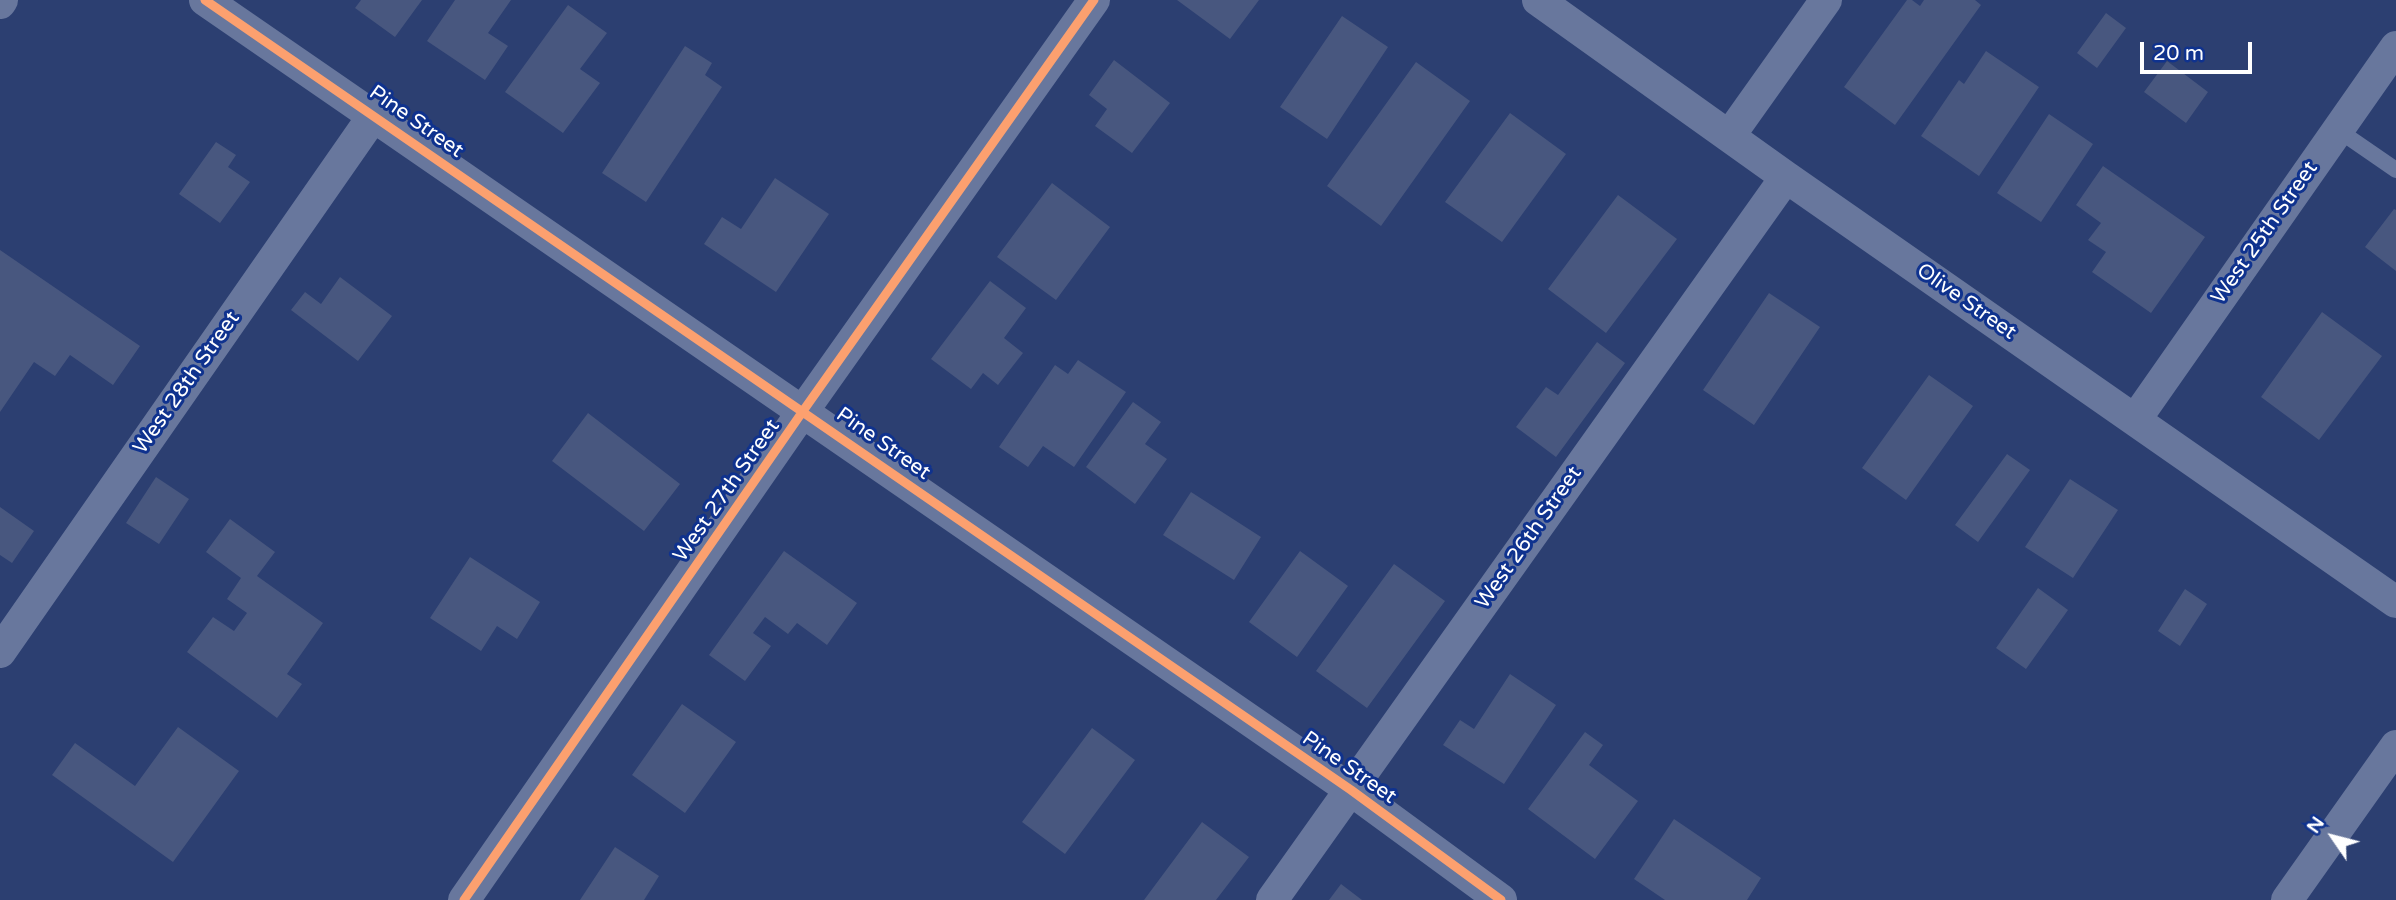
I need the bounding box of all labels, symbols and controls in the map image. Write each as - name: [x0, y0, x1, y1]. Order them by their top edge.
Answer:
- scale bar: [2144, 28, 2256, 72]
- text: 20 m: [2153, 41, 2204, 66]
- street label: Pine Street: [364, 80, 468, 164]
- street label: West 25th Street: [2206, 157, 2324, 309]
- street label: Olive Street: [1911, 259, 2021, 345]
- street label: West 28th Street: [128, 307, 246, 459]
- street label: Pine Street: [831, 402, 935, 486]
- street label: West 27th Street: [668, 415, 786, 567]
- street label: West 26th Street: [1470, 462, 1588, 614]
- street label: Pine Street: [1297, 726, 1401, 810]
- north arrow: [2298, 802, 2368, 872]
- text: N: [2302, 812, 2329, 838]

